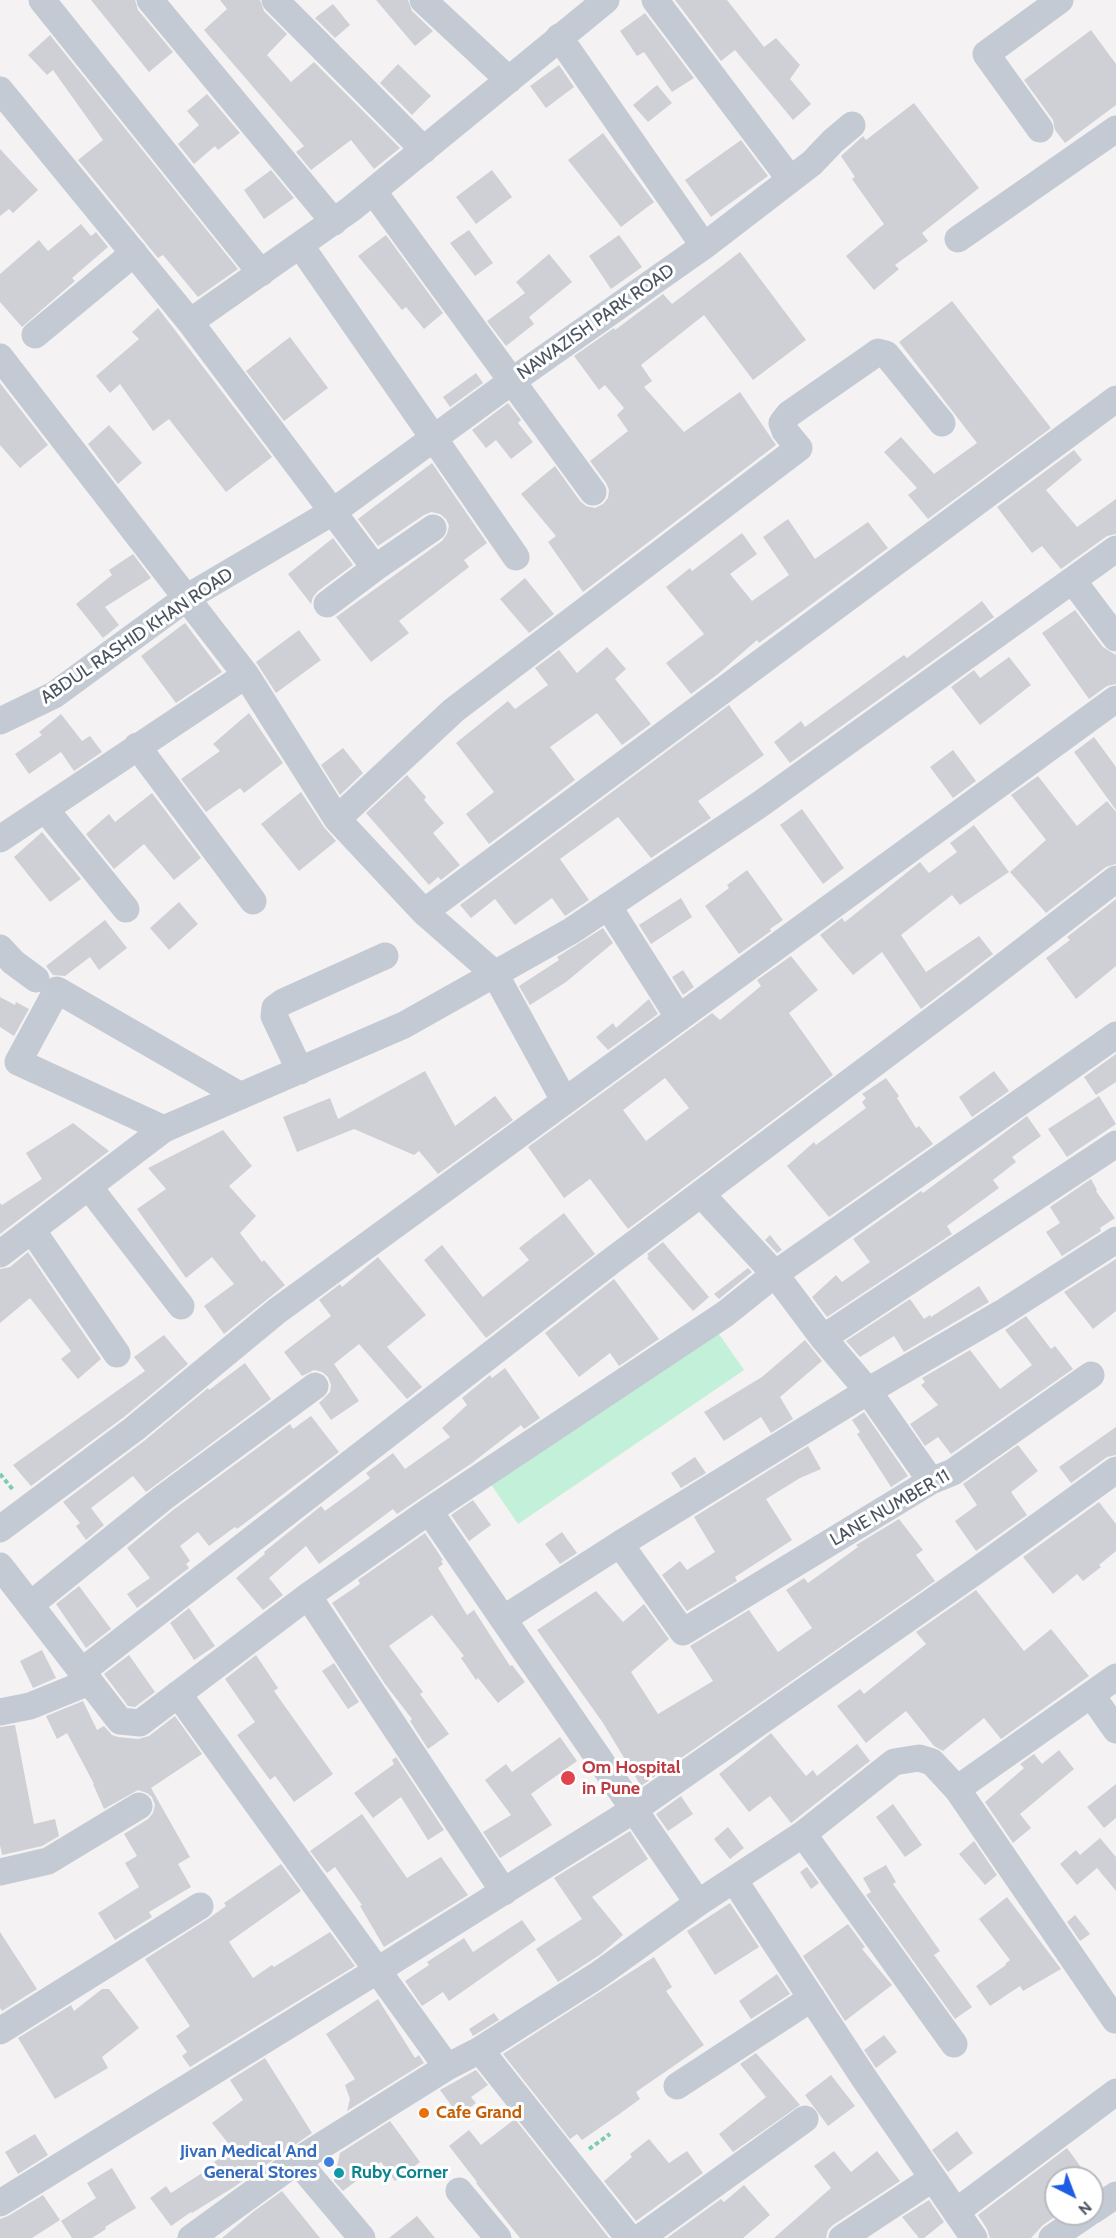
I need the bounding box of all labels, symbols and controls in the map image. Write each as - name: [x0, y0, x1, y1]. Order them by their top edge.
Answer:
- street label: NAWAZISH PARK ROAD: [513, 260, 679, 384]
- street label: ABDUL RASHID KHAN ROAD: [37, 563, 237, 709]
- street label: LANE NUMBER 11: [826, 1465, 954, 1551]
- place label: Om Hospital in Pune: [582, 1757, 681, 1800]
- marker: Om Hospital in Pune: [559, 1769, 577, 1787]
- place label: Cafe Grand: [436, 2102, 522, 2124]
- marker: Cafe Grand: [417, 2106, 431, 2120]
- place label: Jivan Medical And General Stores: [180, 2141, 317, 2184]
- marker: Jivan Medical And General Stores: [322, 2155, 336, 2169]
- place label: Ruby Corner: [351, 2162, 448, 2184]
- marker: Ruby Corner: [332, 2166, 346, 2180]
- north arrow: [1044, 2166, 1104, 2226]
- text: N: [1074, 2197, 1096, 2219]

